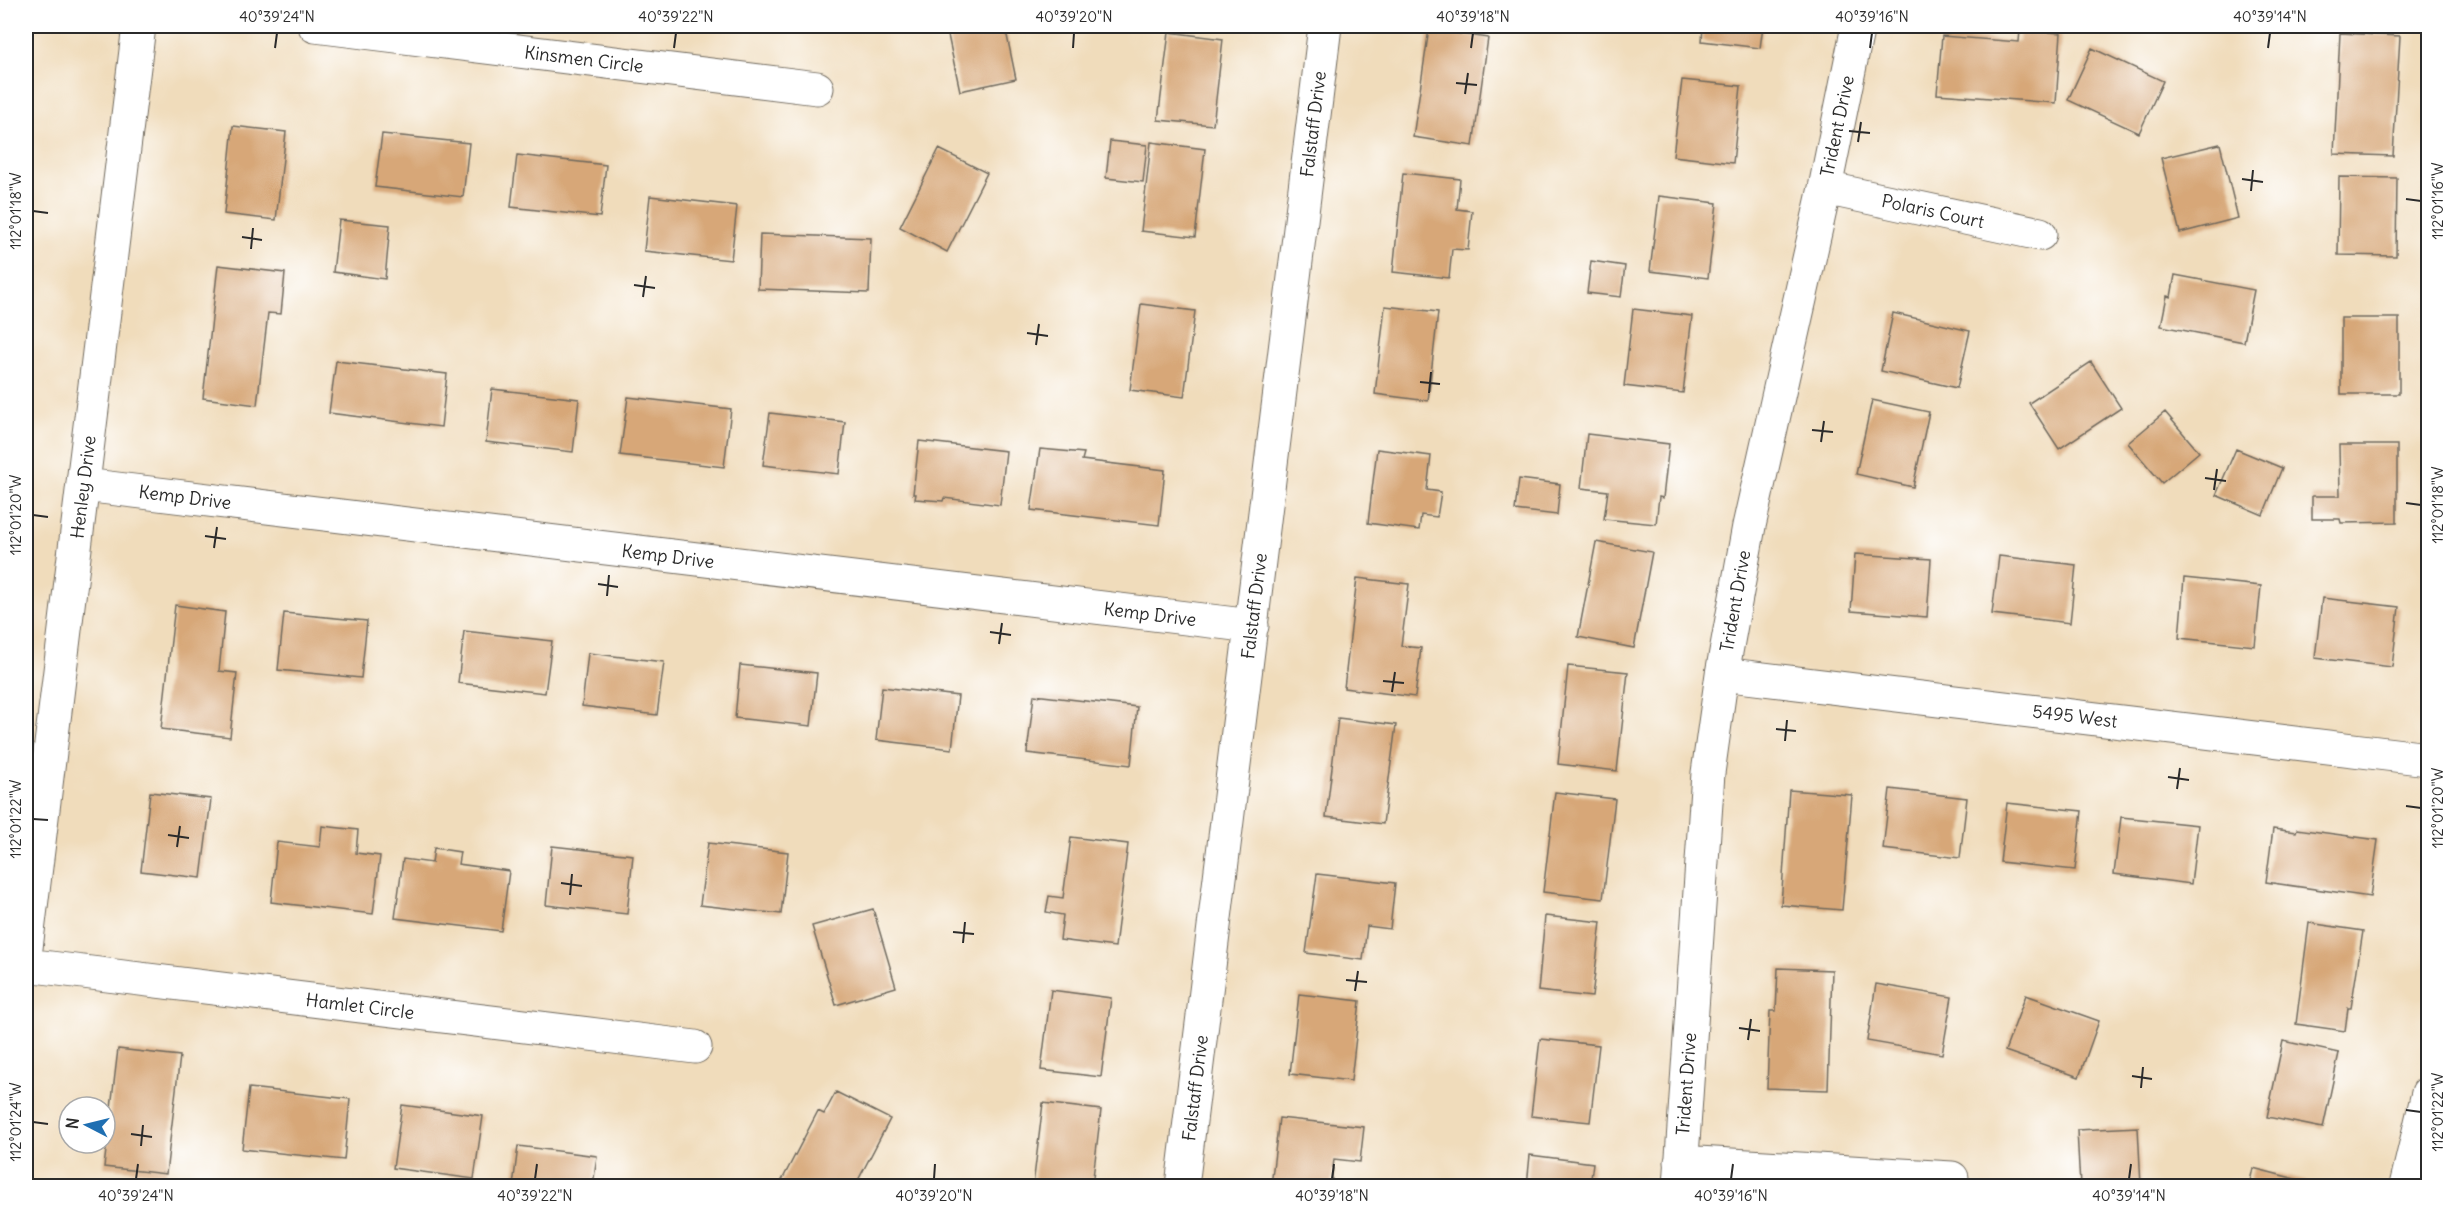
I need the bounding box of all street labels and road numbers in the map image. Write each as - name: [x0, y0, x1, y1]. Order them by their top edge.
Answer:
- street label: Kinsmen Circle: [523, 40, 645, 78]
- street label: Falstaff Drive: [1295, 70, 1331, 178]
- street label: Trident Drive: [1815, 73, 1859, 179]
- street label: Polaris Court: [1880, 189, 1986, 233]
- street label: Henley Drive: [65, 434, 101, 540]
- street label: Kemp Drive: [137, 480, 233, 514]
- street label: Kemp Drive: [620, 539, 716, 573]
- street label: Trident Drive: [1715, 548, 1755, 654]
- street label: Falstaff Drive: [1236, 552, 1272, 660]
- street label: Kemp Drive: [1102, 597, 1198, 631]
- street label: 5495 West: [2031, 699, 2119, 733]
- street label: Hamlet Circle: [304, 988, 416, 1024]
- street label: Trident Drive: [1671, 1032, 1701, 1136]
- street label: Falstaff Drive: [1177, 1034, 1213, 1142]

